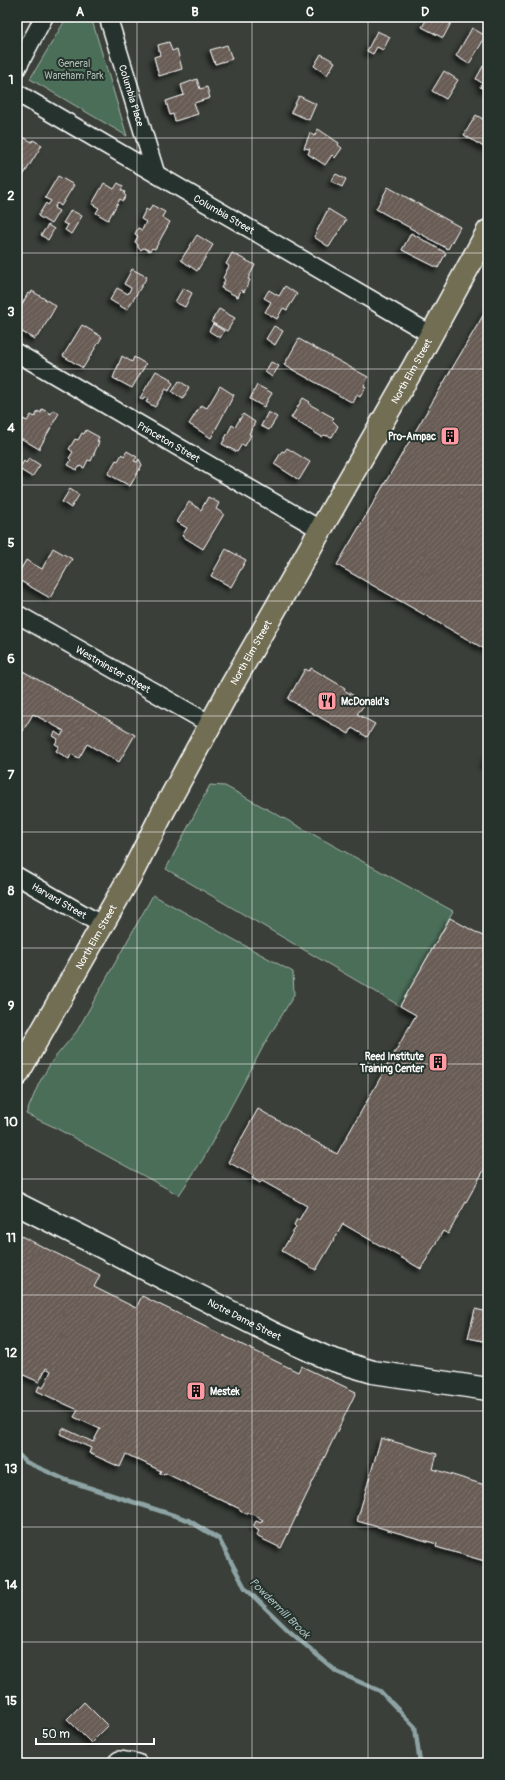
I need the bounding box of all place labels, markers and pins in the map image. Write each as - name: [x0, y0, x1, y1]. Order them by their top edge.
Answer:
- building icon: Pro-Ampac: [439, 425, 461, 447]
- place label: Pro-Ampac: [388, 431, 436, 443]
- restaurant icon: McDonald's: [316, 690, 338, 712]
- place label: McDonald's: [341, 696, 389, 708]
- place label: Reed Institute Training Center: [359, 1051, 425, 1075]
- building icon: Reed Institute Training Center: [427, 1051, 449, 1073]
- building icon: Mestek: [185, 1380, 207, 1402]
- place label: Mestek: [210, 1386, 241, 1398]

